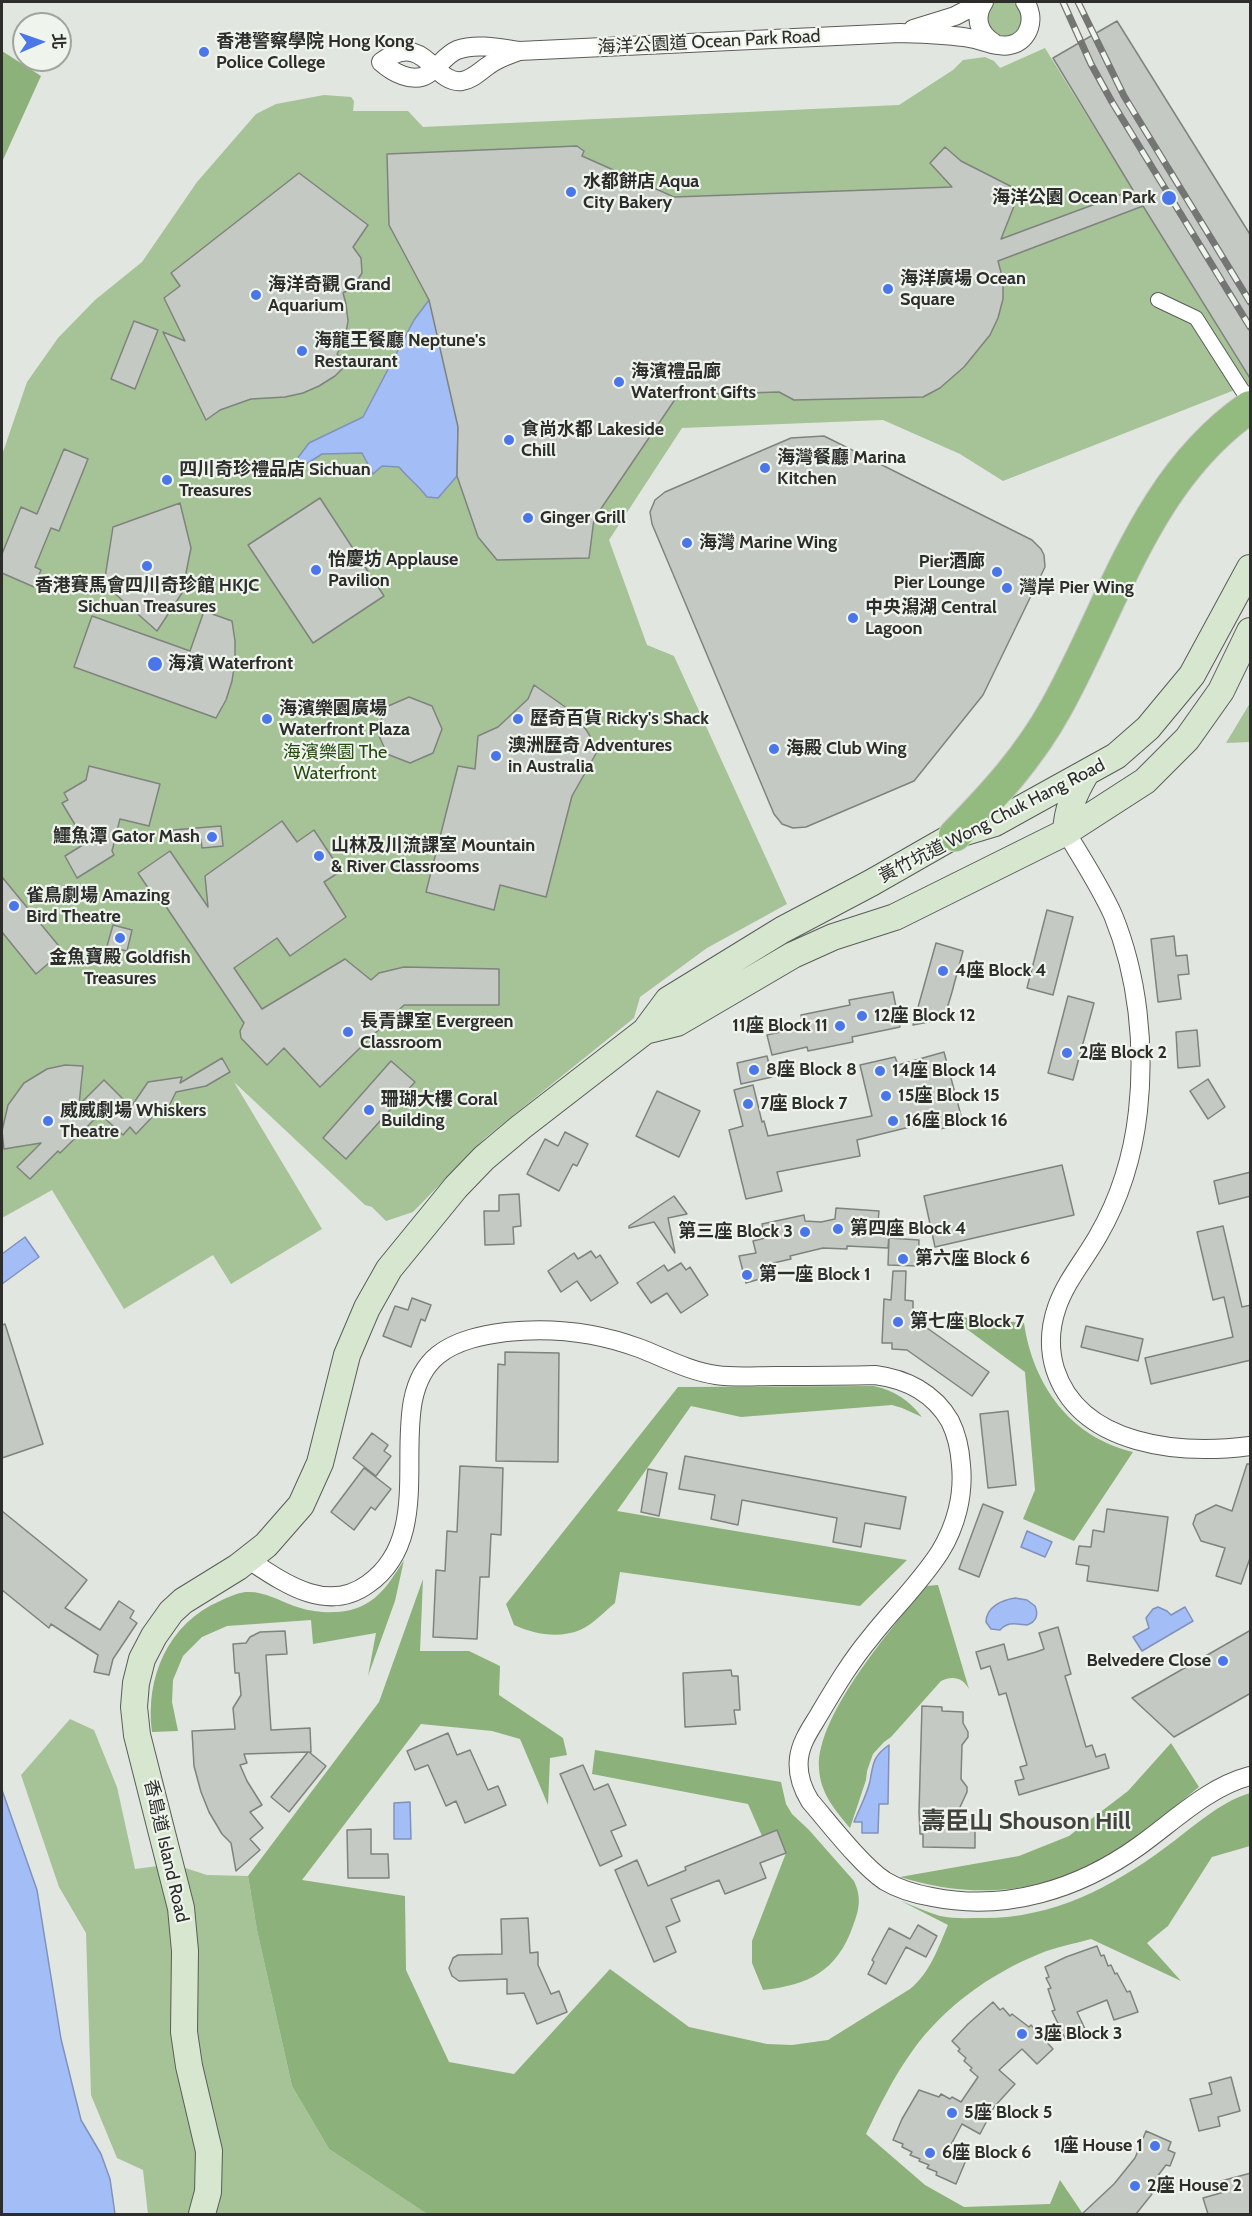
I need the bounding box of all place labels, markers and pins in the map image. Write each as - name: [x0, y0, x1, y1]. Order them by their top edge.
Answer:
- place label: 香港警察學院 Hong Kong Police College: [216, 31, 414, 74]
- marker: 香港警察學院 Hong Kong Police College: [197, 45, 211, 59]
- place label: 水都餅店 Aqua City Bakery: [583, 171, 699, 213]
- marker: 水都餅店 Aqua City Bakery: [564, 185, 578, 199]
- place label: 海洋公園 Ocean Park: [992, 187, 1156, 209]
- marker: 海洋公園 Ocean Park: [1160, 189, 1178, 207]
- place label: 海洋廣場 Ocean Square: [900, 268, 1026, 310]
- place label: 海洋奇觀 Grand Aquarium: [268, 274, 391, 316]
- marker: 海洋廣場 Ocean Square: [881, 282, 895, 296]
- marker: 海洋奇觀 Grand Aquarium: [249, 288, 263, 302]
- place label: 海龍王餐廳 Neptune's Restaurant: [314, 330, 486, 372]
- marker: 海龍王餐廳 Neptune's Restaurant: [295, 344, 309, 358]
- place label: 海濱禮品廊 Waterfront Gifts: [631, 361, 756, 404]
- marker: 海濱禮品廊 Waterfront Gifts: [612, 375, 626, 389]
- place label: 食尚水都 Lakeside Chill: [521, 419, 664, 462]
- marker: 食尚水都 Lakeside Chill: [502, 433, 516, 447]
- place label: 海灣餐廳 Marina Kitchen: [777, 447, 906, 490]
- place label: 四川奇珍禮品店 Sichuan Treasures: [179, 459, 371, 502]
- marker: 海灣餐廳 Marina Kitchen: [758, 461, 772, 475]
- marker: 四川奇珍禮品店 Sichuan Treasures: [160, 473, 174, 487]
- place label: Ginger Grill: [540, 507, 626, 529]
- marker: Ginger Grill: [521, 511, 535, 525]
- place label: 海灣 Marine Wing: [699, 532, 837, 554]
- marker: 海灣 Marine Wing: [680, 536, 694, 550]
- place label: 怡慶坊 Applause Pavilion: [328, 549, 458, 592]
- place label: Pier酒廊 Pier Lounge: [894, 551, 985, 594]
- marker: 香港賽馬會四川奇珍館 HKJC Sichuan Treasures: [140, 559, 154, 573]
- marker: 怡慶坊 Applause Pavilion: [309, 563, 323, 577]
- marker: Pier酒廊 Pier Lounge: [990, 565, 1004, 579]
- place label: 香港賽馬會四川奇珍館 HKJC Sichuan Treasures: [35, 575, 259, 618]
- place label: 灣岸 Pier Wing: [1019, 577, 1134, 599]
- marker: 灣岸 Pier Wing: [1000, 581, 1014, 595]
- place label: 中央潟湖 Central Lagoon: [865, 597, 997, 640]
- marker: 中央潟湖 Central Lagoon: [846, 611, 860, 625]
- place label: 海濱 Waterfront: [168, 653, 293, 675]
- marker: 海濱 Waterfront: [146, 655, 164, 673]
- place label: 海濱樂園廣場 Waterfront Plaza: [279, 698, 410, 740]
- place label: 歷奇百貨 Ricky's Shack: [530, 708, 709, 730]
- marker: 海濱樂園廣場 Waterfront Plaza: [260, 712, 274, 726]
- marker: 歷奇百貨 Ricky's Shack: [511, 712, 525, 726]
- place label: 澳洲歷奇 Adventures in Australia: [508, 735, 672, 777]
- place label: 海殿 Club Wing: [786, 738, 906, 760]
- marker: 海殿 Club Wing: [767, 742, 781, 756]
- marker: 澳洲歷奇 Adventures in Australia: [489, 749, 503, 763]
- place label: 鱷魚潭 Gator Mash: [53, 826, 200, 848]
- marker: 鱷魚潭 Gator Mash: [205, 830, 219, 844]
- place label: 山林及川流課室 Mountain & River Classrooms: [331, 835, 535, 878]
- marker: 山林及川流課室 Mountain & River Classrooms: [312, 849, 326, 863]
- place label: 雀鳥劇場 Amazing Bird Theatre: [26, 885, 170, 928]
- marker: 雀鳥劇場 Amazing Bird Theatre: [7, 899, 21, 913]
- marker: 金魚寶殿 Goldfish Treasures: [113, 931, 127, 945]
- place label: 金魚寶殿 Goldfish Treasures: [49, 947, 191, 990]
- place label: 4座 Block 4: [955, 960, 1046, 982]
- marker: 4座 Block 4: [936, 964, 950, 978]
- place label: 12座 Block 12: [874, 1005, 975, 1027]
- marker: 12座 Block 12: [855, 1009, 869, 1023]
- place label: 長青課室 Evergreen Classroom: [360, 1011, 513, 1054]
- place label: 11座 Block 11: [732, 1015, 828, 1037]
- marker: 11座 Block 11: [833, 1019, 847, 1033]
- marker: 長青課室 Evergreen Classroom: [341, 1025, 355, 1039]
- place label: 2座 Block 2: [1079, 1042, 1167, 1064]
- marker: 2座 Block 2: [1060, 1046, 1074, 1060]
- place label: 8座 Block 8: [766, 1059, 857, 1081]
- place label: 14座 Block 14: [892, 1060, 997, 1082]
- marker: 8座 Block 8: [747, 1063, 761, 1077]
- marker: 14座 Block 14: [873, 1064, 887, 1078]
- place label: 15座 Block 15: [898, 1085, 1000, 1107]
- place label: 珊瑚大樓 Coral Building: [381, 1089, 498, 1132]
- marker: 15座 Block 15: [879, 1089, 893, 1103]
- place label: 7座 Block 7: [760, 1093, 847, 1115]
- marker: 7座 Block 7: [741, 1097, 755, 1111]
- place label: 威威劇場 Whiskers Theatre: [60, 1100, 206, 1142]
- marker: 珊瑚大樓 Coral Building: [362, 1103, 376, 1117]
- place label: 16座 Block 16: [905, 1110, 1008, 1132]
- marker: 威威劇場 Whiskers Theatre: [41, 1114, 55, 1128]
- marker: 16座 Block 16: [886, 1114, 900, 1128]
- place label: 第四座 Block 4: [850, 1218, 966, 1240]
- place label: 第三座 Block 3: [678, 1221, 793, 1243]
- marker: 第四座 Block 4: [831, 1222, 845, 1236]
- marker: 第三座 Block 3: [798, 1225, 812, 1239]
- place label: 第六座 Block 6: [915, 1248, 1030, 1270]
- marker: 第六座 Block 6: [896, 1252, 910, 1266]
- place label: 第一座 Block 1: [759, 1264, 871, 1286]
- marker: 第一座 Block 1: [740, 1268, 754, 1282]
- place label: 第七座 Block 7: [910, 1311, 1024, 1333]
- marker: 第七座 Block 7: [891, 1315, 905, 1329]
- place label: Belvedere Close: [1086, 1650, 1211, 1672]
- marker: Belvedere Close: [1216, 1654, 1230, 1668]
- place label: 3座 Block 3: [1034, 2023, 1122, 2045]
- marker: 3座 Block 3: [1015, 2027, 1029, 2041]
- place label: 5座 Block 5: [964, 2102, 1052, 2124]
- marker: 5座 Block 5: [945, 2106, 959, 2120]
- place label: 1座 House 1: [1054, 2135, 1143, 2157]
- marker: 1座 House 1: [1148, 2139, 1162, 2153]
- place label: 6座 Block 6: [942, 2142, 1031, 2164]
- marker: 6座 Block 6: [923, 2146, 937, 2160]
- place label: 2座 House 2: [1147, 2175, 1242, 2197]
- marker: 2座 House 2: [1128, 2179, 1142, 2193]

